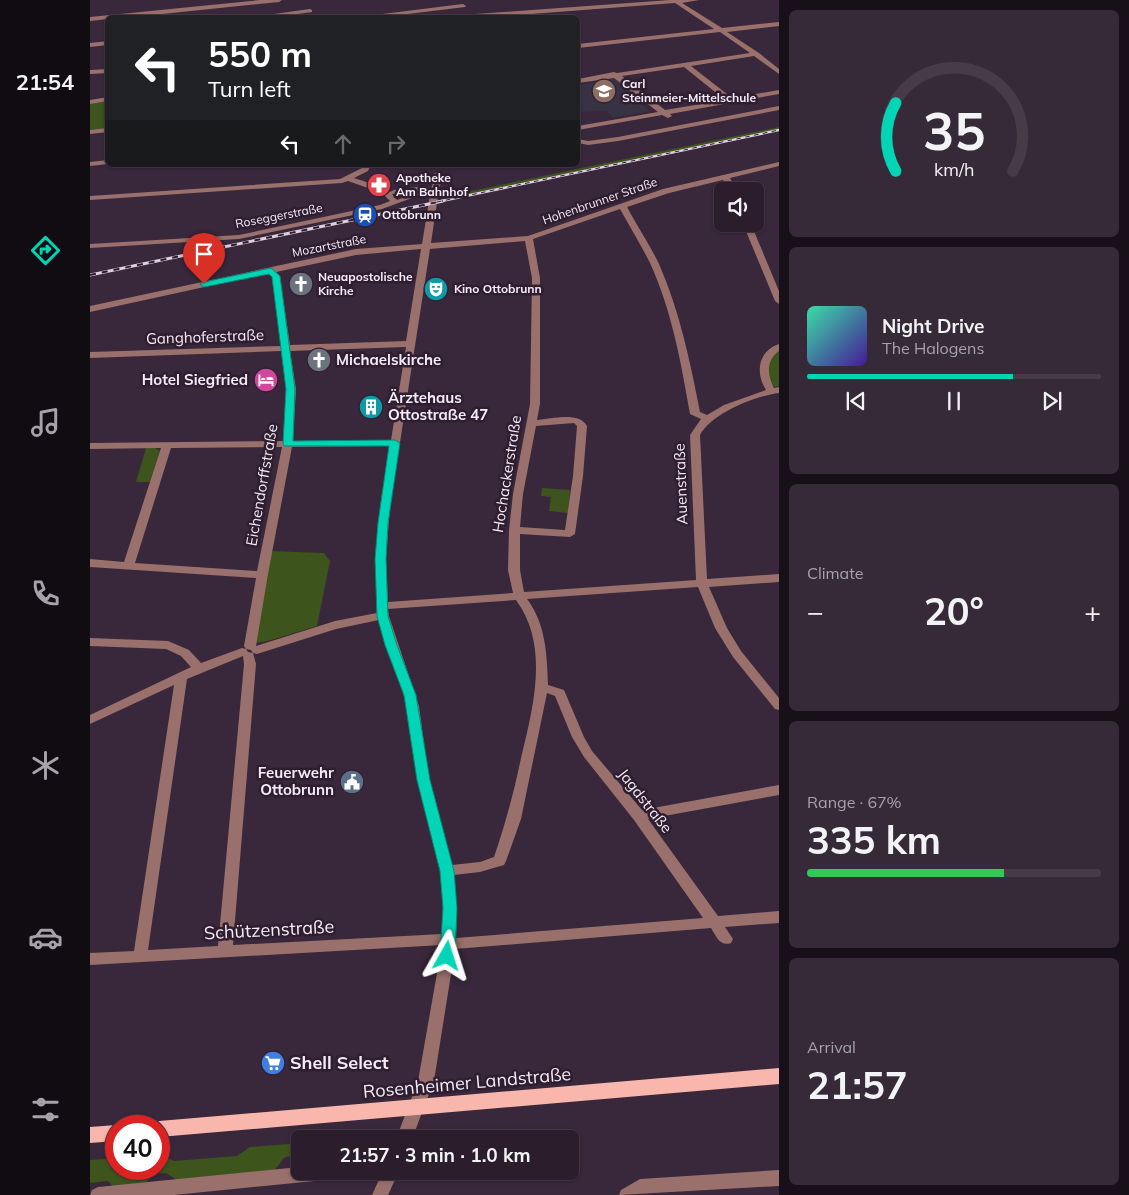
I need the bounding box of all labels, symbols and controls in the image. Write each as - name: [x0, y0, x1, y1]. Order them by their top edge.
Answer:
- text: 550 m: [208, 32, 312, 76]
- icon: left: [125, 35, 190, 100]
- text: 21:54: [16, 68, 74, 96]
- text: Turn left: [208, 75, 291, 103]
- place label: Carl Steinmeier-Mittelschule: [622, 76, 756, 105]
- school or university icon: Carl Steinmeier-Mittelschule: [591, 78, 617, 104]
- text: 35: [923, 98, 985, 163]
- icon: left: [276, 130, 304, 158]
- icon: ahead: [329, 130, 357, 158]
- icon: right: [382, 130, 410, 158]
- text: km/h: [934, 158, 974, 180]
- place label: Apotheke Am Bahnhof: [396, 170, 469, 199]
- pharmacy icon: Apotheke Am Bahnhof: [366, 172, 392, 198]
- street label: Hohenbrunner Straße: [540, 174, 659, 227]
- map controls: [714, 182, 764, 232]
- button: sound: [714, 182, 764, 232]
- street label: Roseggerstraße: [234, 200, 324, 231]
- station icon: Ottobrunn: [352, 202, 378, 228]
- place label: Ottobrunn: [382, 207, 441, 222]
- street label: Mozartstraße: [291, 231, 367, 260]
- icon: directions: [28, 233, 63, 268]
- pin: [183, 233, 225, 284]
- icon: arrive: [190, 240, 218, 268]
- place label: Neuapostolische Kirche: [318, 269, 413, 298]
- church icon: Neuapostolische Kirche: [288, 271, 314, 297]
- theatre icon: Kino Ottobrunn: [423, 276, 449, 302]
- place label: Kino Ottobrunn: [454, 281, 542, 296]
- text: Night Drive: [882, 314, 984, 338]
- street label: Ganghoferstraße: [146, 325, 264, 348]
- text: The Halogens: [882, 338, 984, 358]
- church icon: Michaelskirche: [306, 347, 332, 373]
- place label: Michaelskirche: [336, 350, 441, 369]
- hotel icon: Hotel Siegfried: [253, 367, 279, 393]
- place label: Hotel Siegfried: [142, 370, 248, 389]
- icon: previous: [842, 387, 870, 415]
- icon: pause: [940, 387, 968, 415]
- icon: next: [1038, 387, 1066, 415]
- place label: Ärztehaus Ottostraße 47: [388, 388, 488, 424]
- building icon: Ärztehaus Ottostraße 47: [358, 394, 384, 420]
- icon: music: [28, 405, 63, 440]
- street label: Hochackerstraße: [488, 414, 525, 534]
- street label: Eichendorffstraße: [241, 422, 282, 547]
- street label: Auenstraße: [670, 443, 691, 525]
- text: Climate: [807, 563, 863, 583]
- icon: phone: [28, 576, 63, 611]
- text: 20°: [924, 587, 984, 635]
- text: −: [807, 594, 824, 629]
- text: +: [1084, 594, 1101, 629]
- icon: climate: [28, 748, 63, 783]
- place label: Feuerwehr Ottobrunn: [258, 763, 334, 799]
- street label: Jagdstraße: [614, 765, 676, 837]
- public building icon: Feuerwehr Ottobrunn: [339, 769, 365, 795]
- text: Range · 67%: [807, 792, 902, 812]
- text: 335 km: [807, 816, 941, 864]
- street label: Schützenstraße: [203, 915, 335, 944]
- icon: car: [28, 920, 63, 955]
- position arrow: [420, 929, 472, 981]
- text: Arrival: [807, 1037, 856, 1057]
- supermarket icon: Shell Select: [260, 1050, 286, 1076]
- place label: Shell Select: [290, 1051, 389, 1074]
- text: 21:57: [807, 1061, 908, 1109]
- street label: Rosenheimer Landstraße: [362, 1062, 572, 1103]
- icon: filters: [28, 1092, 63, 1127]
- speed limit sign: 40: [105, 1115, 170, 1180]
- text: 21:57 · 3 min · 1.0 km: [339, 1143, 531, 1167]

